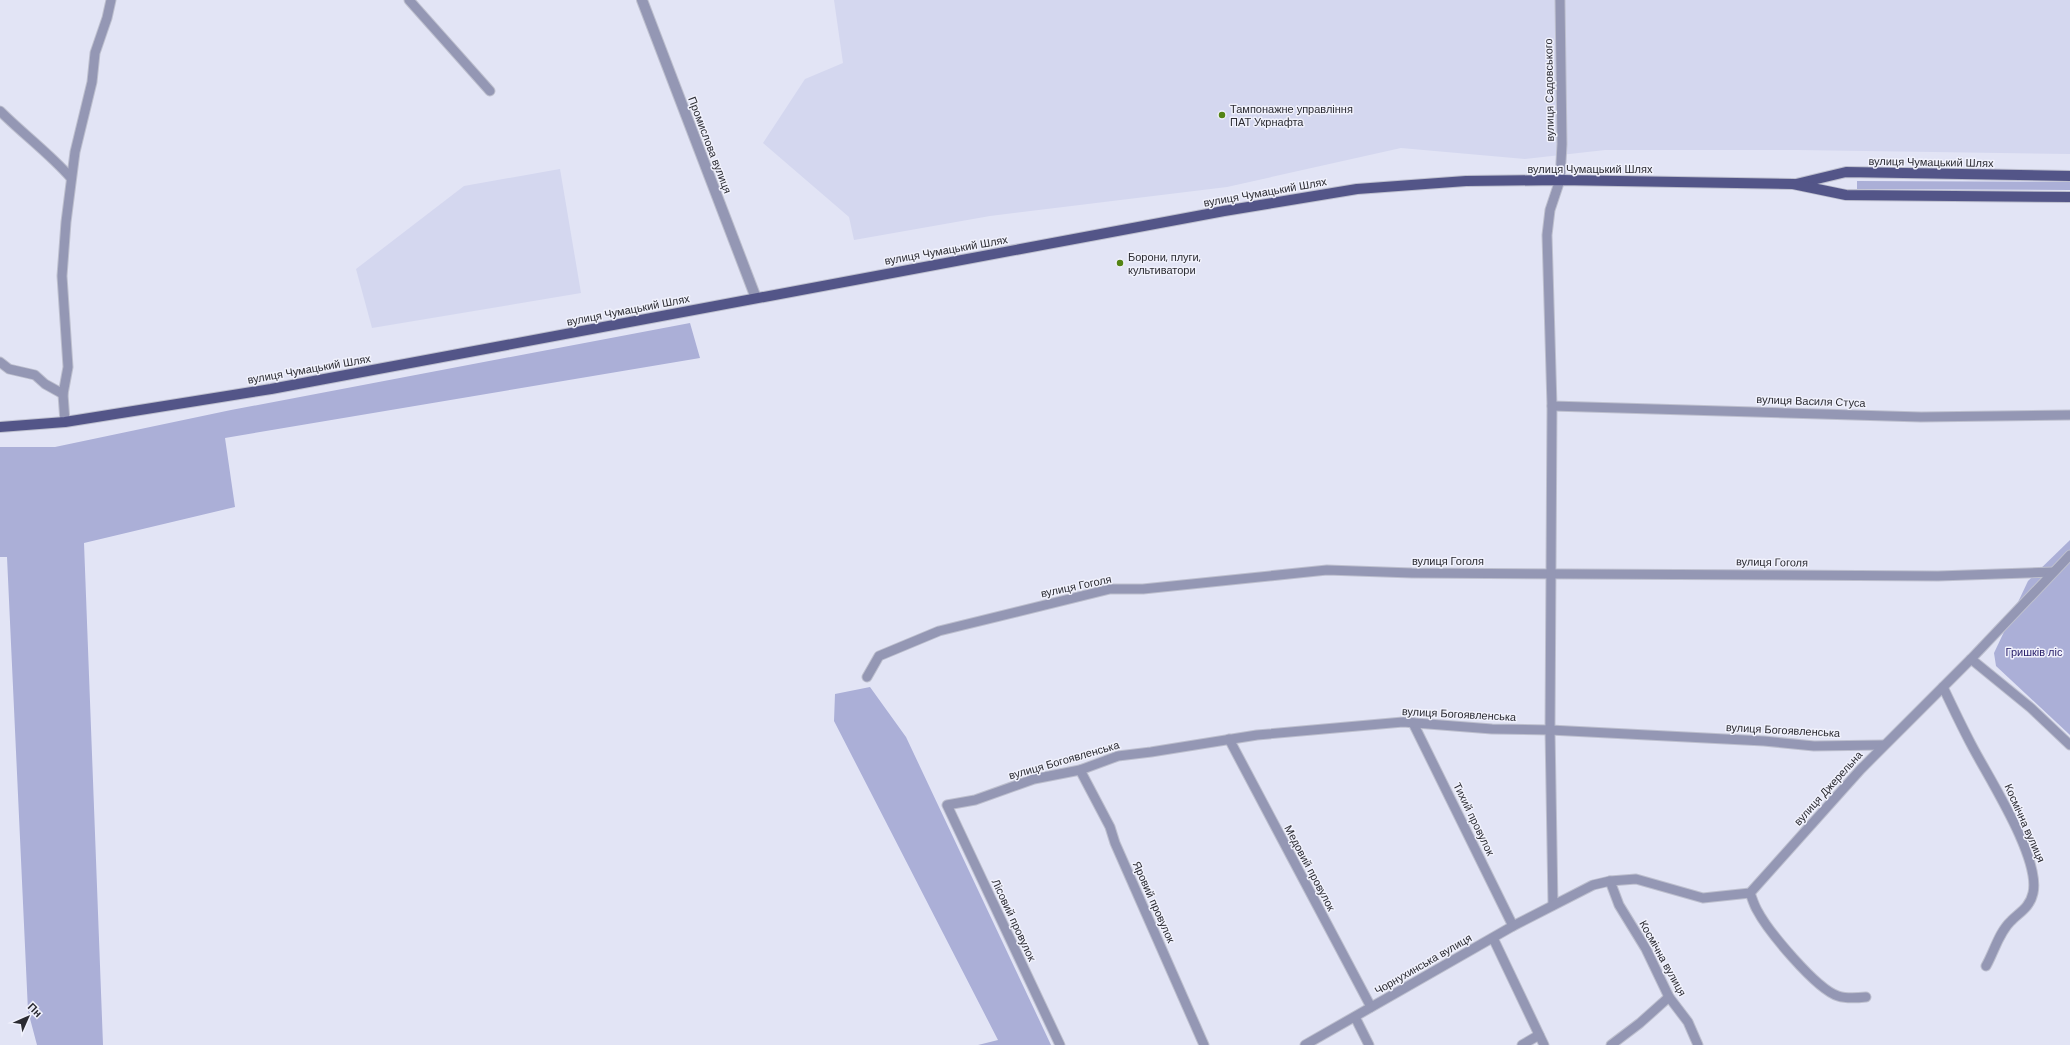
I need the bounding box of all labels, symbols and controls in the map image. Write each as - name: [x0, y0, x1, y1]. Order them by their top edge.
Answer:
- street label: вулиця Садовського: [1541, 38, 1557, 142]
- street label: Промислова вулиця: [685, 95, 735, 195]
- place label: Тампонажне управління ПАТ Укрнафта: [1230, 102, 1353, 129]
- marker: Тампонажне управління ПАТ Укрнафта: [1217, 110, 1227, 120]
- street label: вулиця Чумацький Шлях: [1868, 154, 1994, 170]
- street label: вулиця Чумацький Шлях: [1527, 162, 1653, 176]
- street label: вулиця Чумацький Шлях: [1202, 174, 1328, 210]
- street label: вулиця Чумацький Шлях: [883, 232, 1009, 268]
- place label: Борони, плуги, культиватори: [1128, 250, 1201, 277]
- marker: Борони, плуги, культиватори: [1115, 258, 1125, 268]
- street label: вулиця Чумацький Шлях: [565, 291, 691, 329]
- street label: вулиця Чумацький Шлях: [246, 351, 372, 387]
- street label: вулиця Василя Стуса: [1756, 392, 1867, 410]
- street label: вулиця Гоголя: [1412, 554, 1484, 568]
- street label: вулиця Гоголя: [1736, 554, 1808, 570]
- street label: вулиця Гоголя: [1039, 572, 1113, 600]
- park label: Гришків ліс: [2006, 645, 2063, 659]
- street label: вулиця Богоявленська: [1402, 704, 1517, 724]
- street label: вулиця Богоявленська: [1726, 720, 1841, 740]
- street label: вулиця Богоявленська: [1007, 737, 1122, 782]
- street label: вулиця Джерельна: [1791, 747, 1866, 828]
- street label: Тихий провулок: [1450, 780, 1498, 858]
- street label: Космічна вулиця: [2001, 782, 2049, 865]
- street label: Медовий провулок: [1281, 823, 1339, 914]
- street label: Яровий провулок: [1130, 859, 1178, 945]
- street label: Лісовий провулок: [989, 877, 1039, 963]
- street label: Космічна вулиця: [1636, 918, 1690, 998]
- street label: Чорнухинська вулиця: [1372, 930, 1474, 998]
- north arrow: [8, 997, 48, 1037]
- text: Пн: [25, 1000, 45, 1020]

